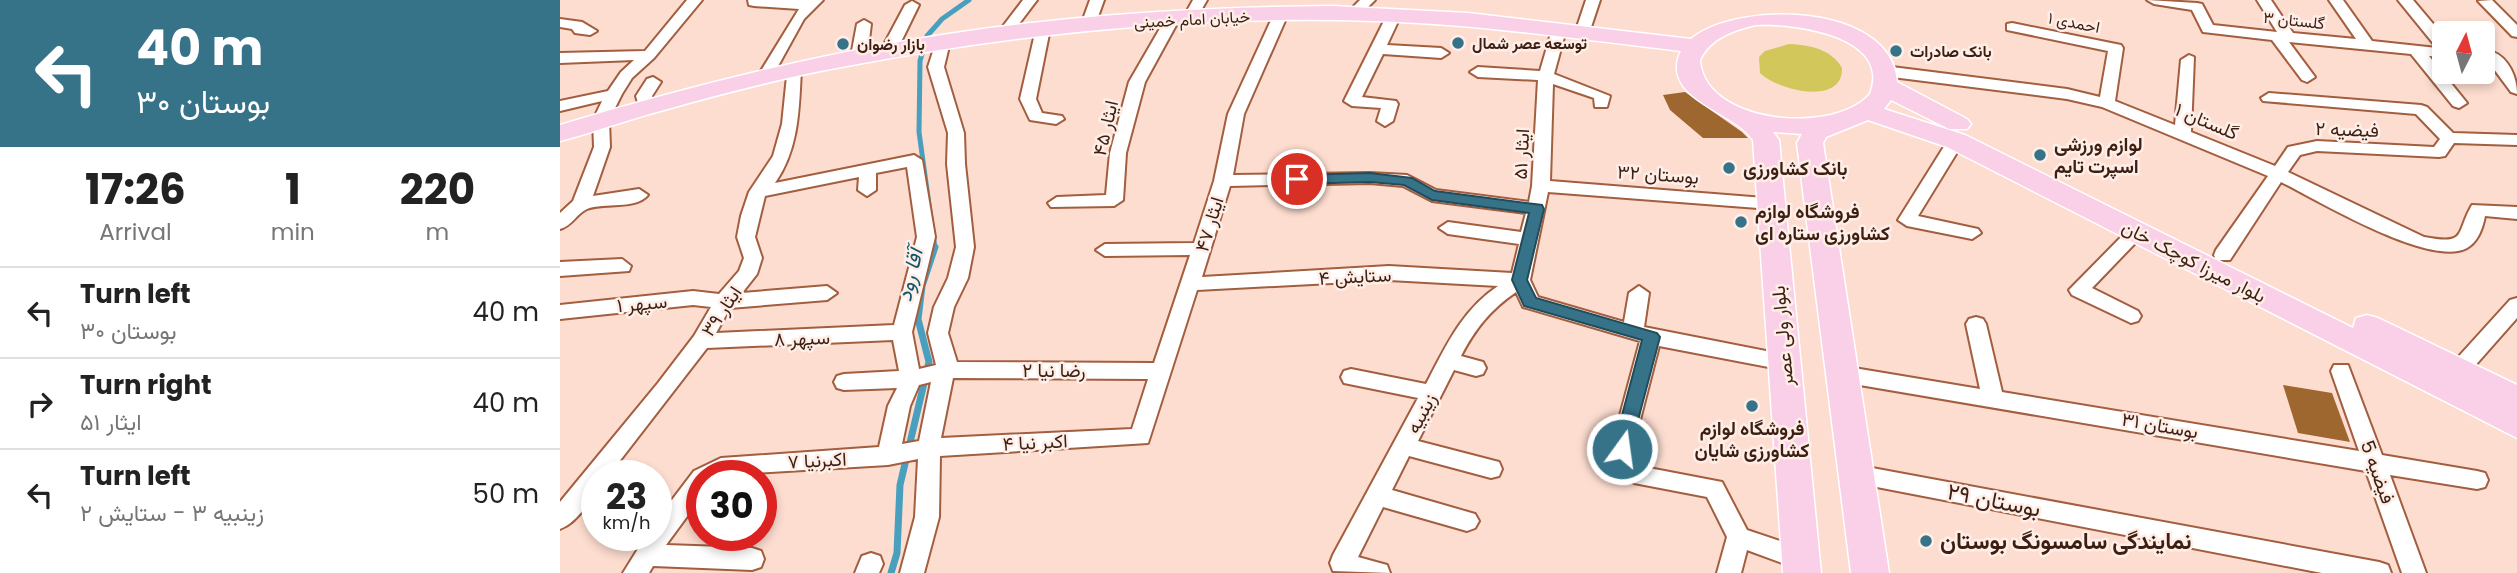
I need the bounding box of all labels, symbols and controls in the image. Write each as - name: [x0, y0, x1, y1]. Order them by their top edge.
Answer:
- street label: خیابان امام خمینی: [1133, 5, 1251, 34]
- street label: احمدی ۱: [2046, 6, 2102, 39]
- street label: گلستان ۳: [2262, 6, 2326, 35]
- text: 40 m: [136, 14, 263, 82]
- north arrow: [2432, 21, 2496, 84]
- map controls: [2432, 21, 2495, 84]
- icon: left: [21, 28, 112, 119]
- place label: توسعه عصر شمال: [1472, 32, 1587, 55]
- place label: بازار رضوان: [857, 33, 925, 56]
- marker: توسعه عصر شمال: [1450, 35, 1466, 51]
- marker: بازار رضوان: [835, 36, 851, 52]
- place label: بانک صادرات: [1910, 40, 1992, 63]
- marker: بانک صادرات: [1888, 43, 1904, 59]
- text: بوستان ۳۰: [136, 79, 270, 124]
- street label: گلستان ۱: [2171, 96, 2243, 147]
- street label: ایثار ۴۵: [1086, 98, 1125, 159]
- street label: فیضیه ۲: [2315, 115, 2379, 144]
- street label: ایثار ۵۱: [1507, 128, 1536, 180]
- place label: لوازم ورزشی اسپرت تایم: [2054, 131, 2143, 180]
- marker: لوازم ورزشی اسپرت تایم: [2032, 147, 2048, 163]
- pin: [1267, 149, 1327, 209]
- place label: بانک کشاورزی: [1743, 155, 1848, 182]
- street label: بوستان ۳۲: [1616, 158, 1700, 191]
- text: 17:26: [85, 160, 186, 219]
- text: 1: [285, 160, 301, 219]
- text: 220: [400, 160, 475, 219]
- icon: arrive: [1278, 160, 1316, 198]
- marker: بانک کشاورزی: [1721, 160, 1737, 176]
- street label: ایثار ۴۷: [1188, 193, 1231, 255]
- place label: فروشگاه لوازم کشاورزی ستاره ای: [1755, 198, 1890, 247]
- street label: بلوار میرزا کوچک خان: [2117, 213, 2271, 309]
- marker: فروشگاه لوازم کشاورزی ستاره ای: [1733, 214, 1749, 230]
- text: Arrival: [99, 216, 172, 248]
- text: min: [271, 216, 315, 248]
- text: m: [426, 216, 449, 248]
- water label: آقا رود: [889, 240, 931, 304]
- street label: ستایش ۴: [1318, 261, 1392, 292]
- text: Turn left: [80, 276, 191, 312]
- street label: ایثار ۳۹: [695, 281, 748, 342]
- street label: بلوار ولی عصر: [1765, 284, 1800, 388]
- street label: سپهر ۱: [616, 288, 668, 319]
- icon: left: [21, 294, 59, 332]
- text: 40 m: [473, 294, 539, 330]
- text: بوستان ۳۰: [80, 315, 177, 347]
- street label: سپهر ۸: [774, 324, 830, 353]
- street label: رضا نیا ۲: [1022, 357, 1086, 384]
- text: Turn right: [80, 367, 212, 403]
- icon: right: [21, 385, 59, 423]
- text: 40 m: [473, 385, 539, 421]
- street label: زینبیه: [1400, 388, 1443, 438]
- marker: فروشگاه لوازم کشاورزی شایان: [1744, 398, 1760, 414]
- street label: بوستان ۳۱: [2120, 405, 2200, 445]
- text: ایثار ۵۱: [80, 406, 142, 438]
- position arrow: [1585, 412, 1659, 486]
- place label: فروشگاه لوازم کشاورزی شایان: [1695, 415, 1810, 464]
- street label: اکبر نیا ۴: [1002, 427, 1068, 458]
- street label: فیضیه 5: [2354, 437, 2401, 508]
- street label: اکبرنیا ۷: [787, 445, 847, 476]
- text: Turn left: [80, 458, 191, 494]
- speed limit sign: 30: [686, 460, 777, 551]
- text: 23: [606, 472, 647, 521]
- street label: بوستان ۲۹: [1944, 475, 2044, 525]
- icon: left: [21, 476, 59, 514]
- text: 50 m: [473, 476, 539, 512]
- text: زینبیه ۳ - ستایش ۲: [80, 497, 264, 529]
- text: km/h: [603, 510, 650, 535]
- place label: نمایندگی سامسونگ بوستان: [1940, 525, 2192, 557]
- marker: نمایندگی سامسونگ بوستان: [1918, 533, 1934, 549]

